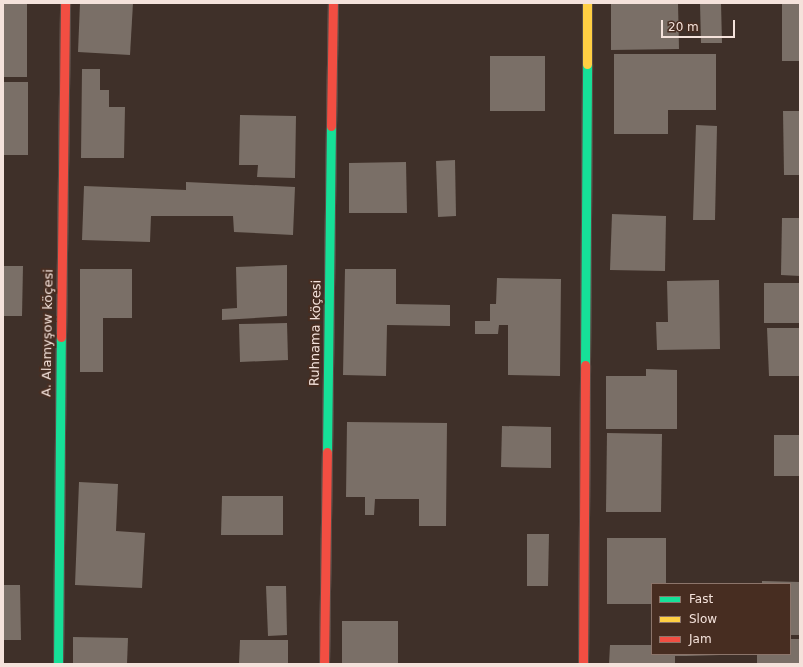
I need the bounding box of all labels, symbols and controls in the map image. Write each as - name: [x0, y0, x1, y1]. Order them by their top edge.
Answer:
- scale bar: [663, 12, 737, 38]
- text: 20 m: [668, 20, 699, 34]
- street label: A. Alamyşow köçesi: [39, 269, 57, 397]
- street label: Ruhnama köçesi: [307, 280, 325, 386]
- legend: [651, 583, 791, 655]
- text: Fast: [689, 592, 713, 606]
- text: Slow: [689, 612, 717, 626]
- text: Jam: [689, 632, 712, 646]

